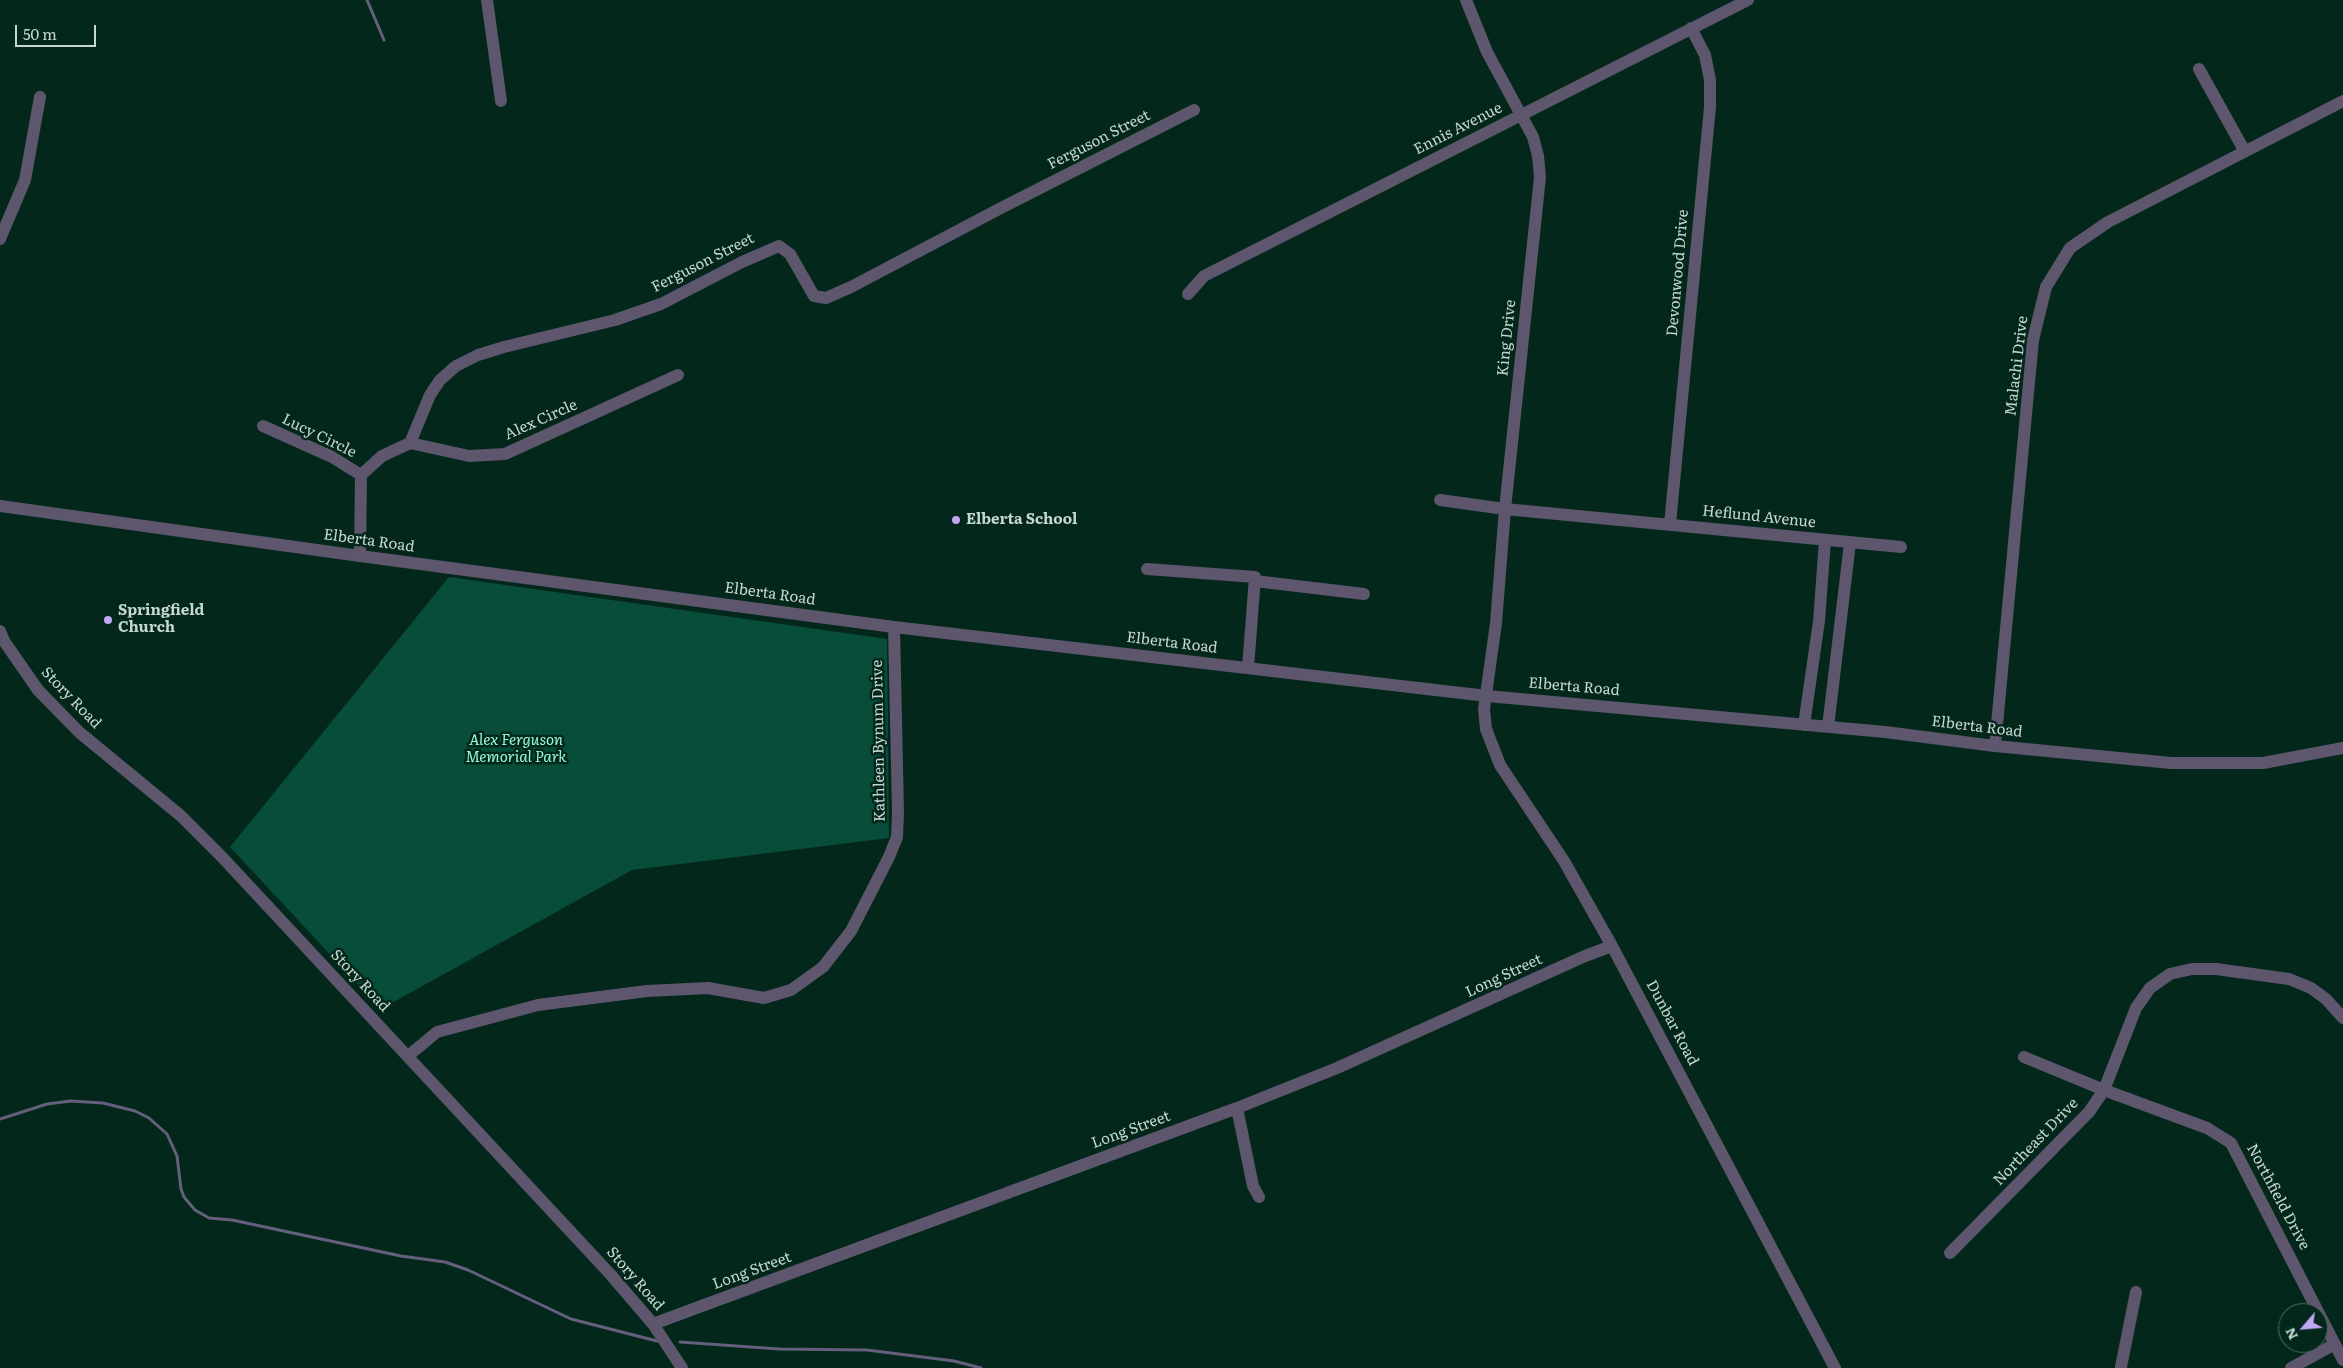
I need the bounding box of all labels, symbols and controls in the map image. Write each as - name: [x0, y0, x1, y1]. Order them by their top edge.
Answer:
- scale bar: [18, 15, 99, 47]
- text: 50 m: [23, 22, 57, 45]
- street label: Ennis Avenue: [1411, 99, 1505, 159]
- street label: Ferguson Street: [1045, 106, 1153, 174]
- street label: Devonwood Drive: [1663, 209, 1693, 337]
- street label: Ferguson Street: [649, 229, 757, 297]
- street label: King Drive: [1494, 299, 1520, 377]
- street label: Malachi Drive: [2002, 315, 2032, 417]
- street label: Alex Circle: [502, 396, 580, 444]
- street label: Lucy Circle: [279, 410, 359, 462]
- street label: Heflund Avenue: [1701, 502, 1817, 532]
- place label: Elberta School: [966, 511, 1077, 529]
- marker: Elberta School: [950, 514, 962, 526]
- street label: Elberta Road: [322, 526, 416, 556]
- street label: Elberta Road: [723, 579, 817, 609]
- place label: Springfield Church: [118, 602, 204, 637]
- marker: Springfield Church: [102, 614, 114, 626]
- street label: Elberta Road: [1125, 628, 1219, 658]
- street label: Kathleen Bynum Drive: [869, 660, 889, 822]
- street label: Story Road: [37, 663, 105, 733]
- street label: Elberta Road: [1528, 674, 1620, 700]
- street label: Elberta Road: [1930, 712, 2024, 742]
- park label: Alex Ferguson Memorial Park: [466, 732, 566, 767]
- street label: Story Road: [327, 946, 393, 1016]
- street label: Long Street: [1463, 950, 1545, 1002]
- street label: Dunbar Road: [1642, 977, 1702, 1069]
- street label: Northeast Drive: [1990, 1095, 2082, 1189]
- street label: Long Street: [1089, 1107, 1173, 1153]
- street label: Northfield Drive: [2243, 1141, 2313, 1253]
- street label: Story Road: [602, 1243, 668, 1315]
- street label: Long Street: [710, 1248, 794, 1294]
- north arrow: [2278, 1303, 2328, 1353]
- text: N: [2279, 1325, 2302, 1344]

